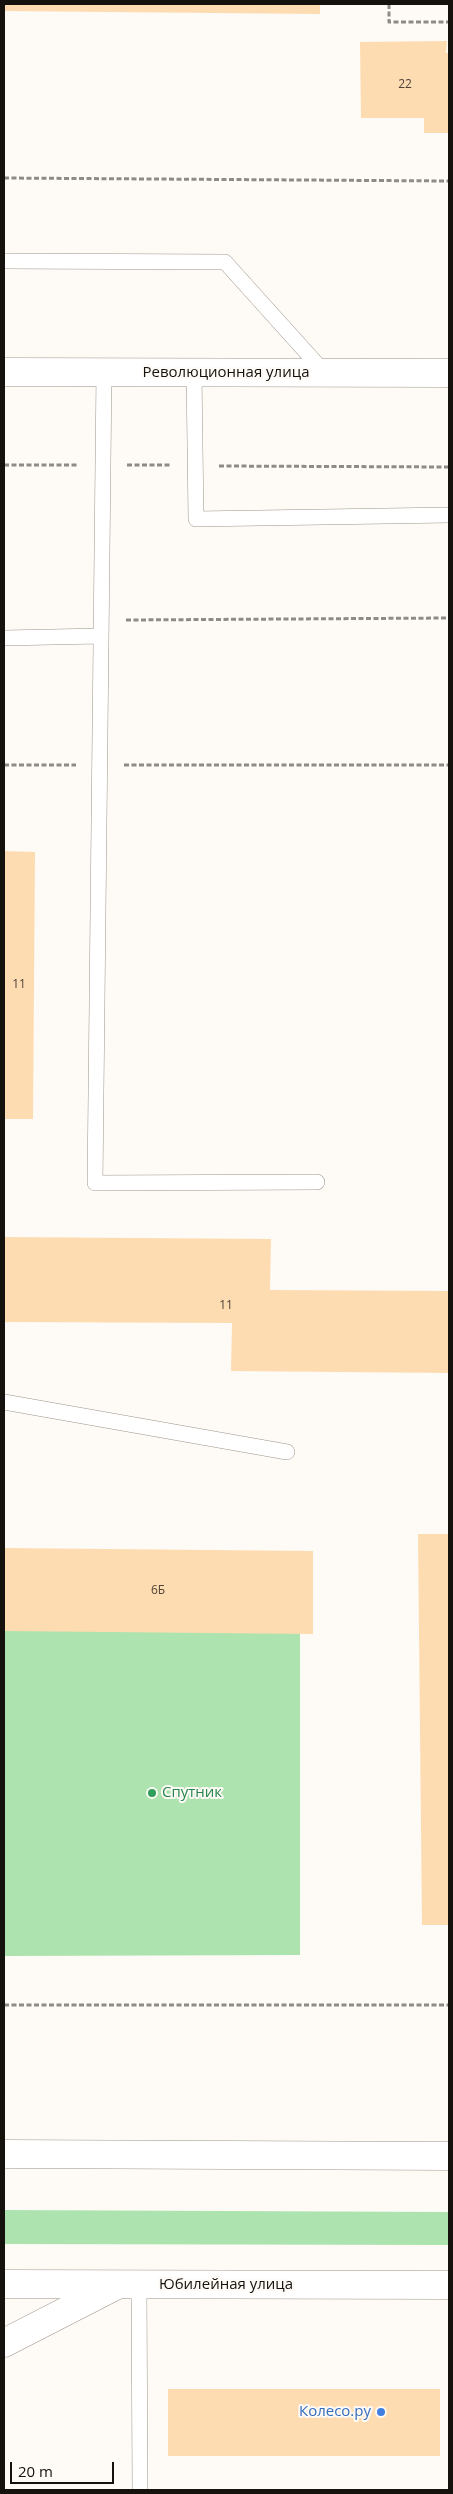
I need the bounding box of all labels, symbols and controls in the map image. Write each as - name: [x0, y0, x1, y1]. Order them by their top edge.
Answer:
- house number: 22: [398, 78, 412, 92]
- street label: Революционная улица: [143, 364, 309, 382]
- house number: 11: [12, 978, 26, 992]
- house number: 11: [219, 1299, 233, 1313]
- house number: 6Б: [151, 1584, 165, 1598]
- place label: Спутник: [162, 1784, 222, 1802]
- marker: Спутник: [146, 1787, 158, 1799]
- street label: Юбилейная улица: [159, 2276, 293, 2294]
- place label: Колесо.ру: [299, 2403, 371, 2421]
- marker: Колесо.ру: [375, 2406, 387, 2418]
- scale bar: [12, 2452, 116, 2484]
- text: 20 m: [18, 2461, 53, 2481]

